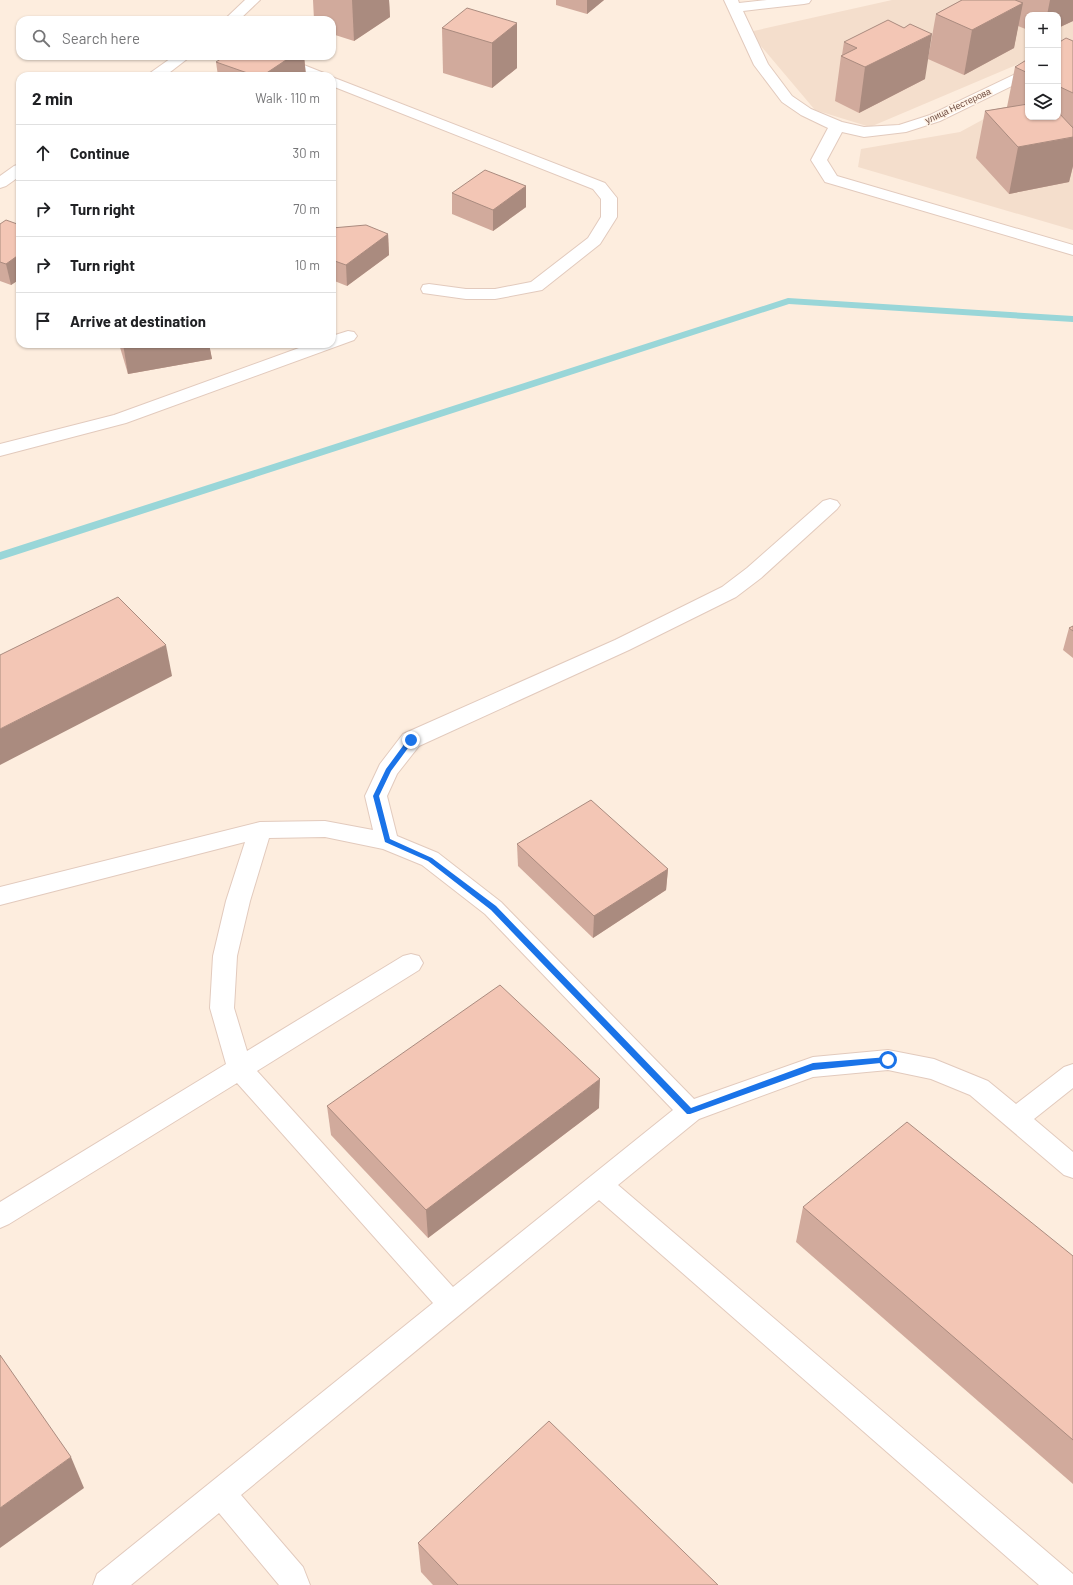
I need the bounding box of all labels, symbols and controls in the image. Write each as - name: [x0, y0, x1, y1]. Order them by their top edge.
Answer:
- map controls: [1025, 12, 1061, 120]
- button: +: [1025, 12, 1061, 48]
- search box: [16, 16, 336, 60]
- icon: search: [30, 27, 52, 49]
- text: Search here: [62, 29, 140, 47]
- button: −: [1025, 48, 1061, 84]
- button: layers: [1025, 84, 1061, 120]
- street label: улица Нестерова: [923, 85, 992, 126]
- text: 2 min: [32, 88, 73, 108]
- text: Walk · 110 m: [255, 90, 320, 106]
- icon: ahead: [32, 142, 54, 164]
- text: Continue: [70, 144, 130, 162]
- text: 30 m: [293, 145, 320, 161]
- icon: right: [32, 198, 54, 220]
- text: Turn right: [70, 200, 135, 218]
- text: 70 m: [293, 201, 320, 217]
- icon: right: [32, 254, 54, 276]
- text: Turn right: [70, 256, 135, 274]
- text: 10 m: [295, 257, 320, 273]
- icon: arrive: [32, 310, 54, 332]
- text: Arrive at destination: [70, 312, 206, 330]
- route end: [402, 731, 420, 749]
- route start: [879, 1051, 897, 1069]

